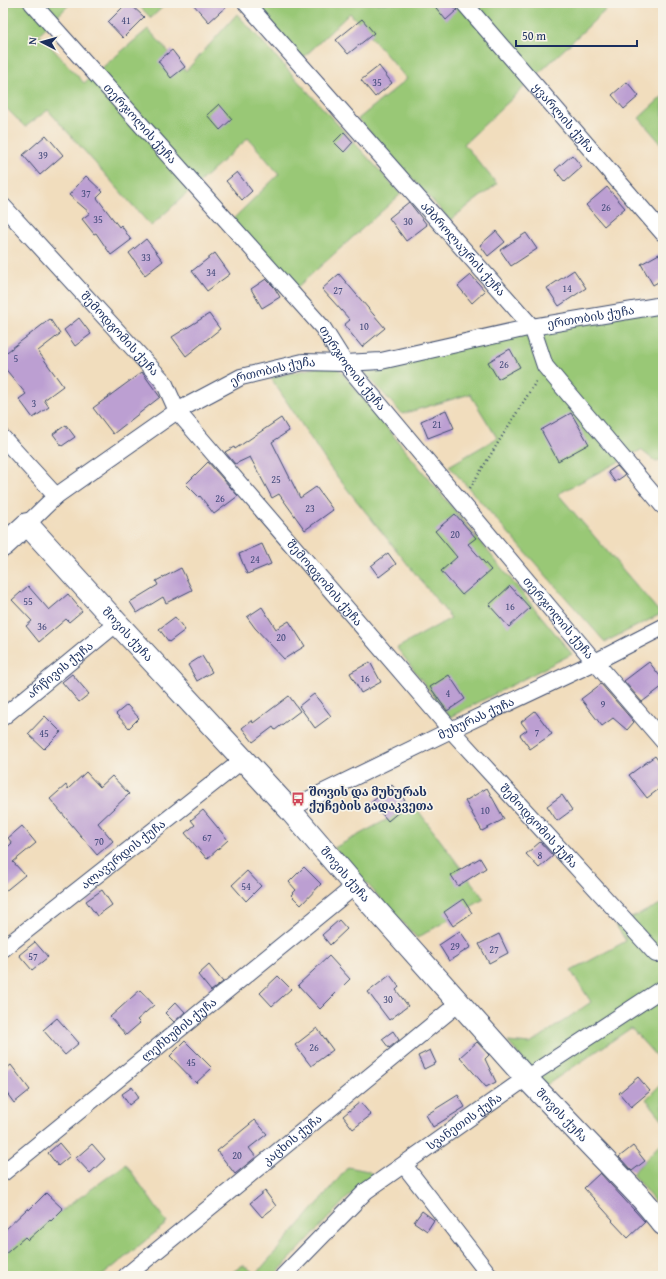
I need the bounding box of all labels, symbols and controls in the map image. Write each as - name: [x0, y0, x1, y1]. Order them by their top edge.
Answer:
- house number: 41: [121, 13, 131, 28]
- north arrow: [22, 22, 62, 62]
- scale bar: [516, 22, 637, 48]
- text: 50 m: [522, 27, 546, 44]
- text: N: [24, 36, 40, 45]
- house number: 35: [372, 75, 382, 90]
- street label: თერჯოლის ქუჩა: [100, 79, 181, 167]
- street label: ყვარლის ქუჩა: [529, 79, 599, 156]
- house number: 39: [38, 148, 48, 163]
- house number: 37: [81, 186, 91, 201]
- street label: ამბროლაურის ქუჩა: [417, 198, 510, 299]
- house number: 26: [601, 200, 611, 215]
- house number: 35: [93, 212, 103, 227]
- house number: 30: [403, 214, 413, 229]
- house number: 33: [141, 250, 151, 265]
- house number: 34: [206, 265, 216, 280]
- house number: 14: [562, 281, 572, 296]
- house number: 27: [333, 283, 343, 298]
- street label: შემოდგომის ქუჩა: [77, 287, 163, 379]
- street label: ერთობის ქუჩა: [546, 301, 636, 332]
- house number: 10: [359, 319, 369, 334]
- street label: თერჯოლის ქუჩა: [315, 322, 390, 414]
- house number: 5: [14, 351, 19, 366]
- street label: ერთობის ქუჩა: [226, 353, 316, 390]
- house number: 26: [499, 357, 509, 372]
- house number: 3: [32, 396, 37, 411]
- house number: 21: [432, 417, 442, 432]
- house number: 25: [271, 472, 281, 487]
- house number: 26: [215, 491, 225, 506]
- house number: 23: [305, 501, 315, 516]
- house number: 20: [450, 527, 460, 542]
- street label: შემოდგომის ქუჩა: [283, 536, 367, 629]
- house number: 24: [250, 552, 260, 567]
- street label: თერჯოლის ქუჩა: [519, 573, 598, 663]
- house number: 55: [23, 594, 33, 609]
- house number: 16: [505, 599, 515, 614]
- street label: შოვის ქუჩა: [99, 603, 157, 665]
- house number: 36: [37, 619, 47, 634]
- house number: 20: [276, 630, 286, 645]
- street label: არწივის ქუჩა: [23, 637, 96, 702]
- house number: 16: [360, 671, 370, 686]
- house number: 4: [446, 686, 451, 701]
- street label: მუხურას ქუჩა: [435, 692, 517, 743]
- house number: 9: [601, 697, 606, 712]
- house number: 7: [535, 725, 540, 740]
- house number: 45: [39, 726, 49, 741]
- street label: შემოდგომის ქუჩა: [496, 780, 582, 872]
- place label: შოვის და მუხურას ქუჩების გადაკვეთა: [308, 783, 433, 814]
- bus stop icon: შოვის და მუხურას ქუჩების გადაკვეთა: [290, 791, 306, 807]
- house number: 10: [480, 803, 490, 818]
- street label: ალავერდის ქუჩა: [77, 815, 169, 893]
- house number: 67: [202, 830, 212, 845]
- house number: 70: [94, 834, 104, 849]
- street label: შოვის ქუჩა: [317, 843, 374, 905]
- house number: 8: [538, 848, 543, 863]
- house number: 54: [241, 879, 251, 894]
- house number: 29: [450, 939, 460, 954]
- house number: 27: [489, 942, 499, 957]
- house number: 57: [28, 949, 38, 964]
- house number: 30: [383, 992, 393, 1007]
- street label: ლეჩხუმის ქუჩა: [137, 993, 220, 1065]
- house number: 26: [309, 1040, 319, 1055]
- house number: 45: [186, 1055, 196, 1070]
- street label: შოვის ქუჩა: [533, 1085, 592, 1145]
- street label: სვანეთის ქუჩა: [423, 1089, 505, 1154]
- street label: კაცხის ქუჩა: [259, 1110, 325, 1169]
- house number: 20: [232, 1148, 242, 1163]

